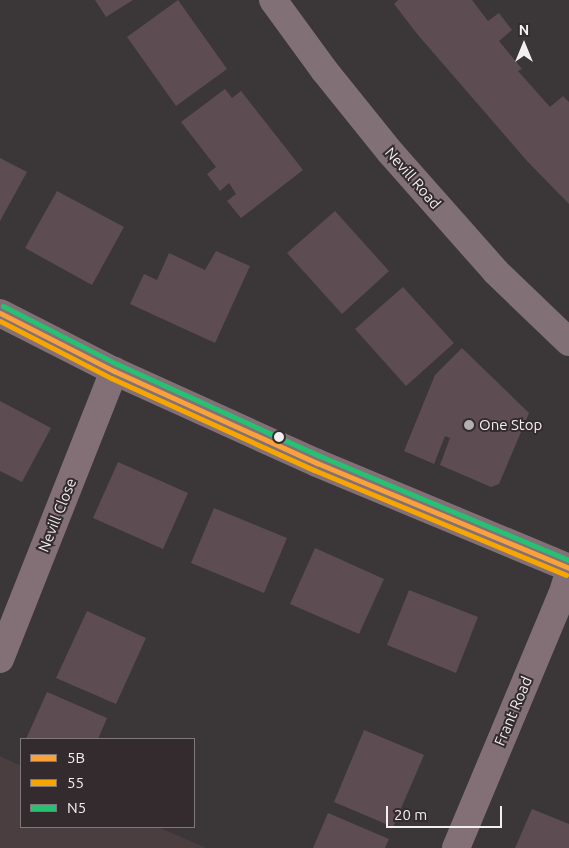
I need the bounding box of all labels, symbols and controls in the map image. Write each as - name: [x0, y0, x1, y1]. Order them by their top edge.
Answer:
- north arrow: [499, 20, 549, 70]
- text: N: [519, 22, 529, 38]
- street label: Nevill Road: [381, 143, 445, 213]
- place label: One Stop: [479, 416, 542, 434]
- marker: One Stop: [463, 419, 475, 431]
- unlabelled marker: [274, 432, 284, 442]
- street label: Nevill Close: [34, 475, 80, 555]
- street label: Frant Road: [490, 674, 536, 748]
- legend: [20, 738, 195, 828]
- text: 5B: [67, 749, 85, 766]
- text: 55: [67, 774, 84, 791]
- scale bar: [389, 796, 505, 828]
- text: N5: [67, 799, 86, 816]
- text: 20 m: [394, 806, 427, 823]

